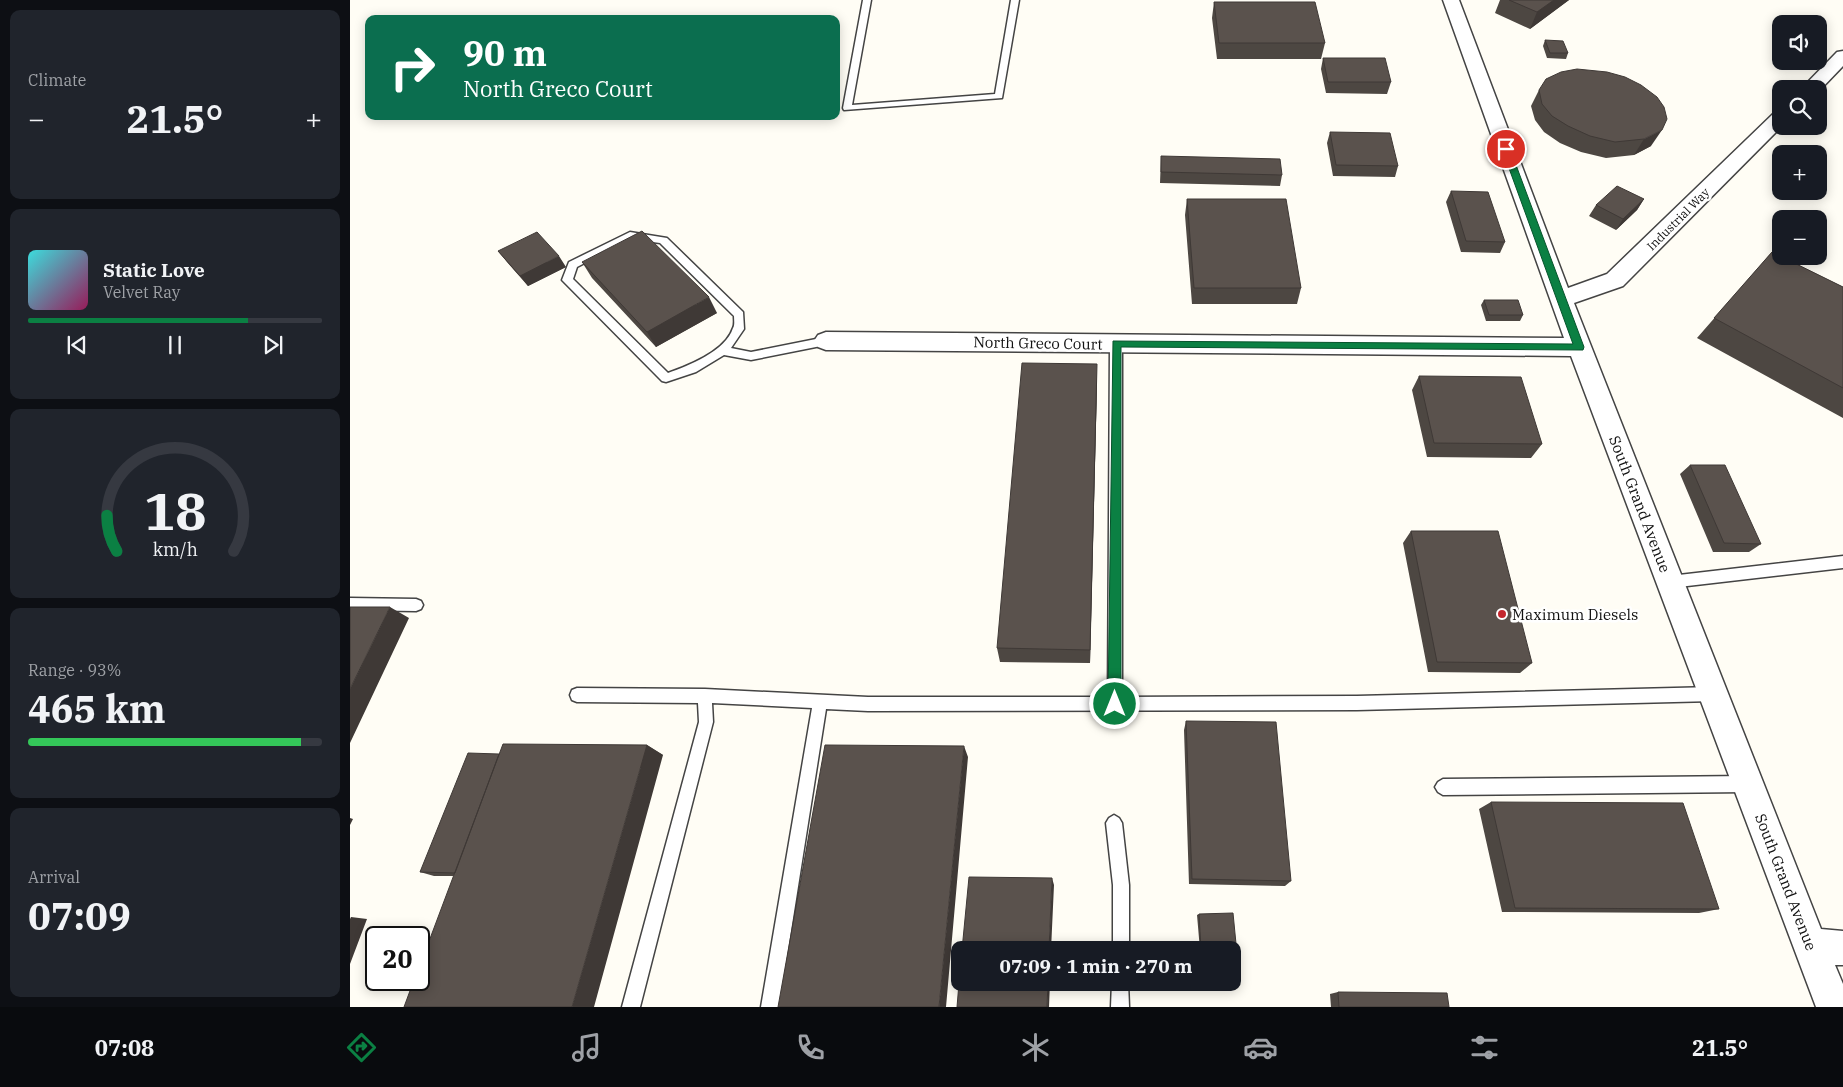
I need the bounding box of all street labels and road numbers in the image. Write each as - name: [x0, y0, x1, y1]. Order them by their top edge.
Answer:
- street label: Industrial Way: [1644, 184, 1713, 253]
- street label: North Greco Court: [973, 332, 1103, 354]
- street label: South Grand Avenue: [1605, 433, 1675, 575]
- street label: South Grand Avenue: [1751, 811, 1821, 953]

